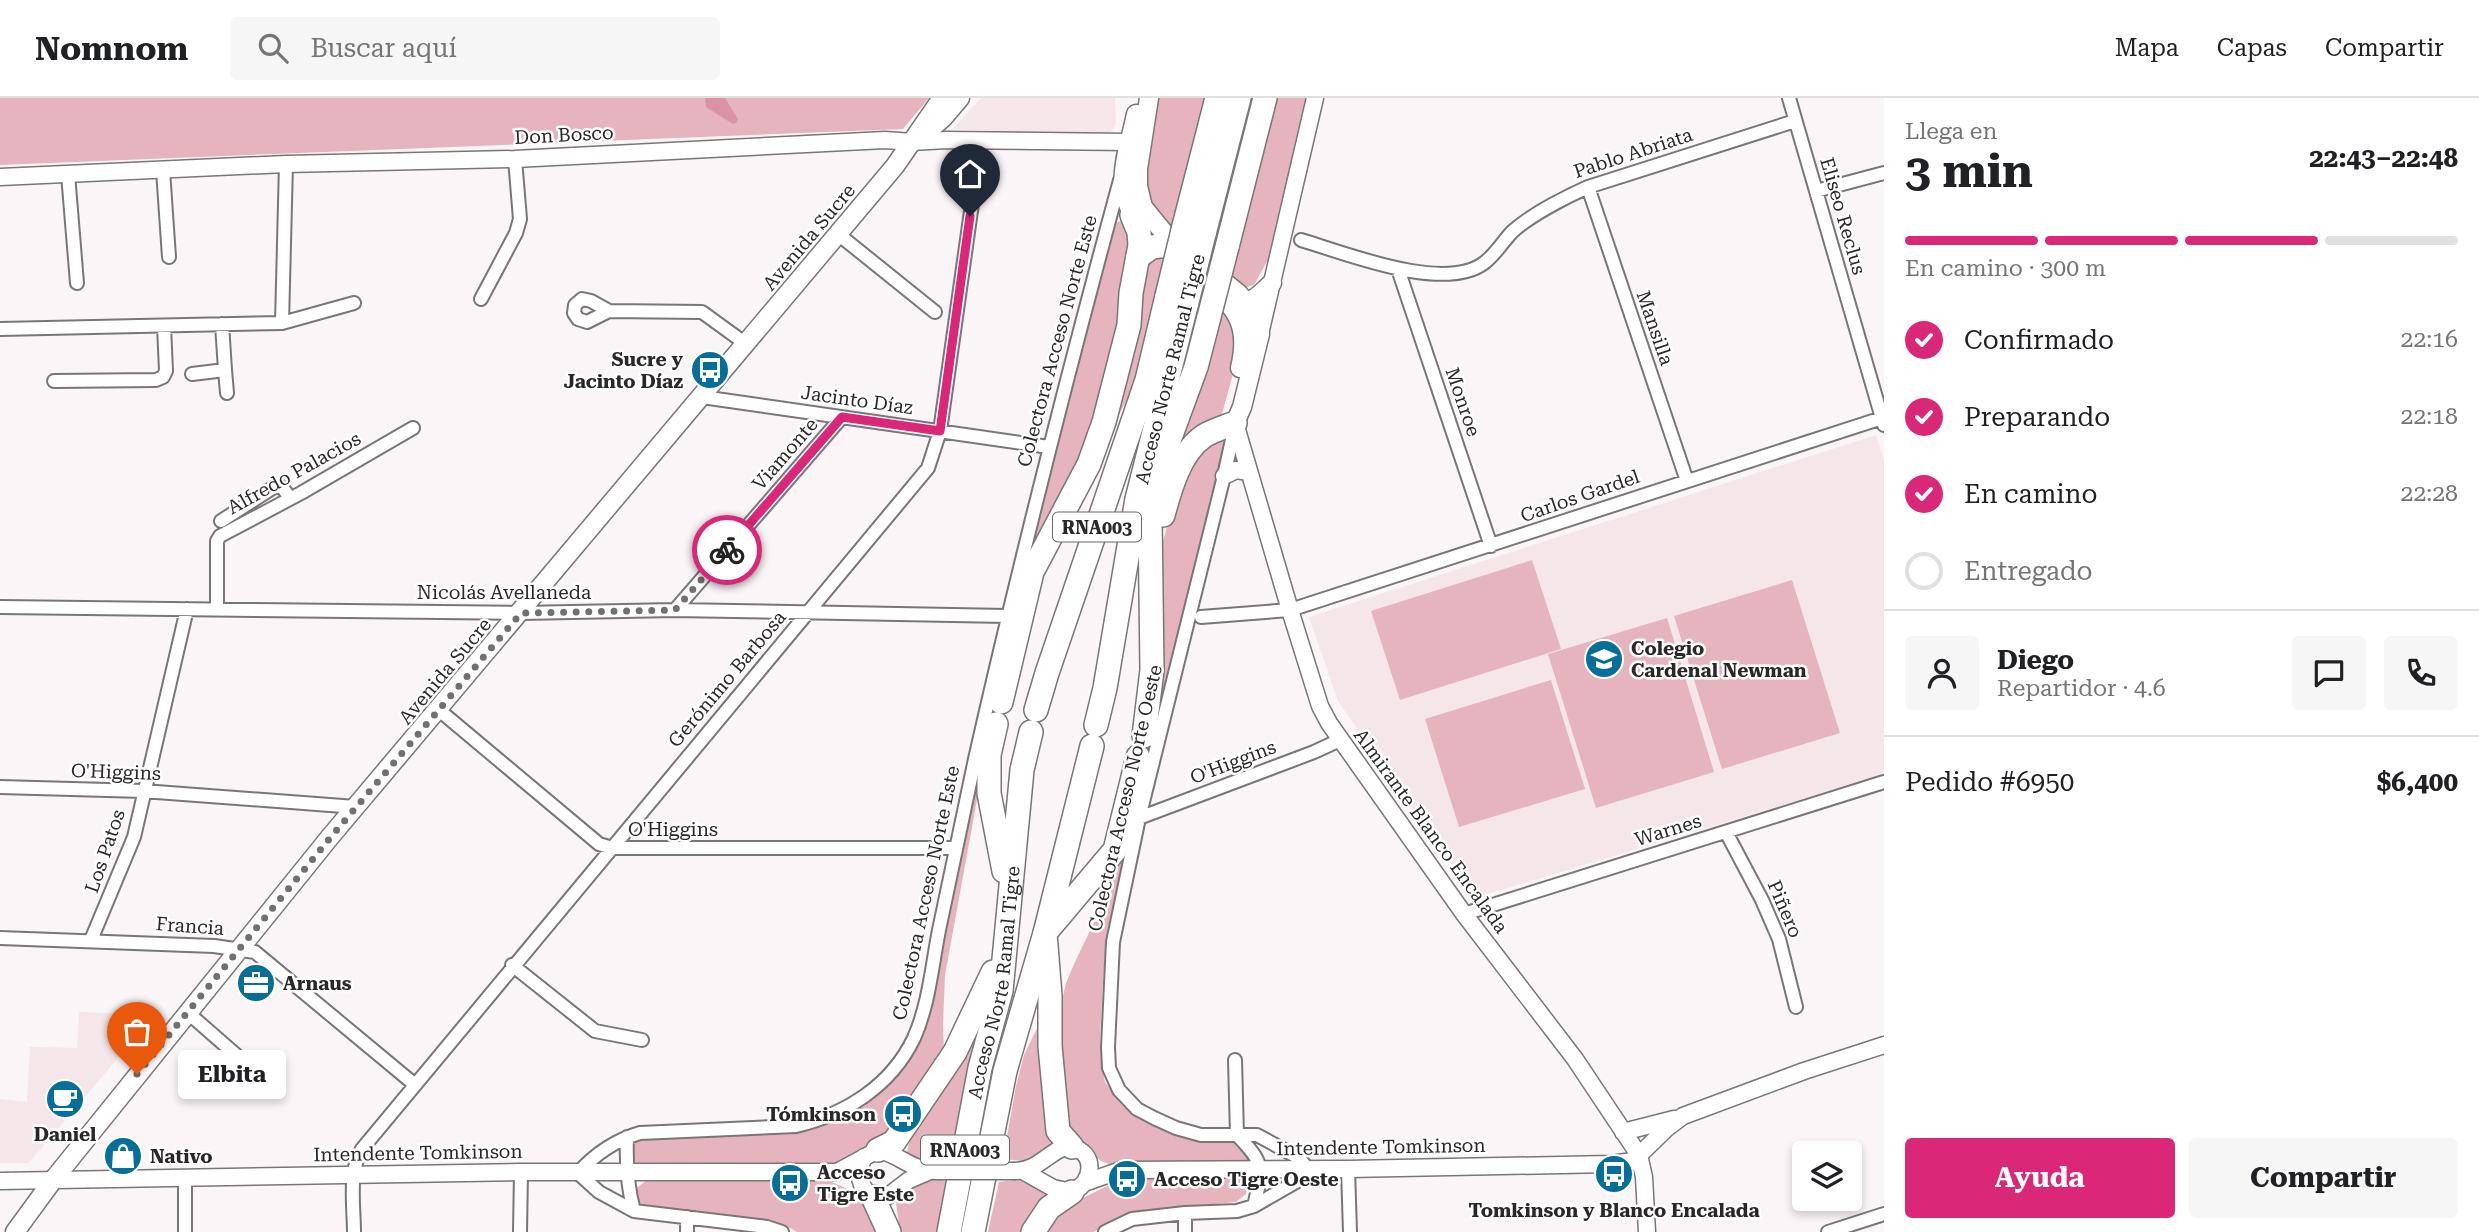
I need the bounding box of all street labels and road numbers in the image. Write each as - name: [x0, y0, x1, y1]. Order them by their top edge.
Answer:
- street label: Don Bosco: [514, 121, 614, 149]
- street label: Pablo Abriata: [1571, 123, 1696, 183]
- street label: Eliseo Reclus: [1815, 155, 1871, 277]
- street label: Avenida Sucre: [758, 179, 860, 295]
- street label: Colectora Acceso Norte Este: [1012, 213, 1102, 469]
- street label: Acceso Norte Ramal Tigre: [1130, 251, 1210, 487]
- street label: Mansilla: [1631, 288, 1679, 369]
- street label: Monroe: [1440, 364, 1486, 440]
- street label: Jacinto Díaz: [800, 381, 914, 419]
- street label: Viamonte: [747, 413, 823, 495]
- street label: Alfredo Palacios: [223, 427, 365, 519]
- street label: Carlos Gardel: [1517, 465, 1643, 527]
- road number: RNA003: [1053, 512, 1141, 542]
- street label: Nicolás Avellaneda: [417, 581, 592, 604]
- street label: Gerónimo Barbosa: [663, 606, 791, 752]
- street label: Avenida Sucre: [394, 613, 496, 729]
- street label: Colectora Acceso Norte Oeste: [1083, 662, 1167, 934]
- street label: Almirante Blanco Encalada: [1349, 724, 1513, 938]
- street label: O'Higgins: [1187, 735, 1279, 789]
- street label: O'Higgins: [71, 759, 161, 785]
- street label: Colectora Acceso Norte Este: [888, 764, 964, 1022]
- street label: Los Patos: [80, 806, 130, 896]
- street label: Warnes: [1632, 809, 1704, 851]
- street label: O'Higgins: [628, 818, 718, 841]
- street label: Acceso Norte Ramal Tigre: [963, 865, 1024, 1101]
- street label: Piñero: [1763, 877, 1807, 941]
- street label: Francia: [155, 912, 226, 940]
- street label: Intendente Tomkinson: [1276, 1134, 1486, 1160]
- road number: RNA003: [921, 1135, 1009, 1164]
- street label: Intendente Tomkinson: [313, 1140, 523, 1166]

